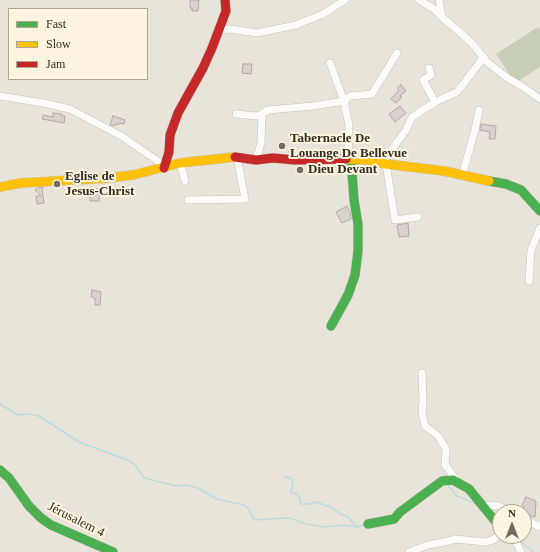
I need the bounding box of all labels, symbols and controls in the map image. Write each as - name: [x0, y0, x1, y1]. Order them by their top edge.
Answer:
- legend: [8, 8, 148, 80]
- text: Fast: [46, 17, 66, 31]
- text: Slow: [46, 37, 71, 51]
- text: Jam: [46, 57, 65, 71]
- place label: Tabernacle De Louange De Bellevue: [290, 131, 407, 162]
- marker: Tabernacle De Louange De Bellevue: [277, 141, 287, 151]
- place label: Dieu Devant: [308, 162, 377, 178]
- marker: Dieu Devant: [295, 165, 305, 175]
- place label: Eglise de Jesus-Christ: [65, 169, 134, 200]
- marker: Eglise de Jesus-Christ: [52, 179, 62, 189]
- street label: Jérusalem 4: [45, 499, 107, 541]
- north arrow: [492, 504, 532, 544]
- text: N: [508, 507, 516, 519]

